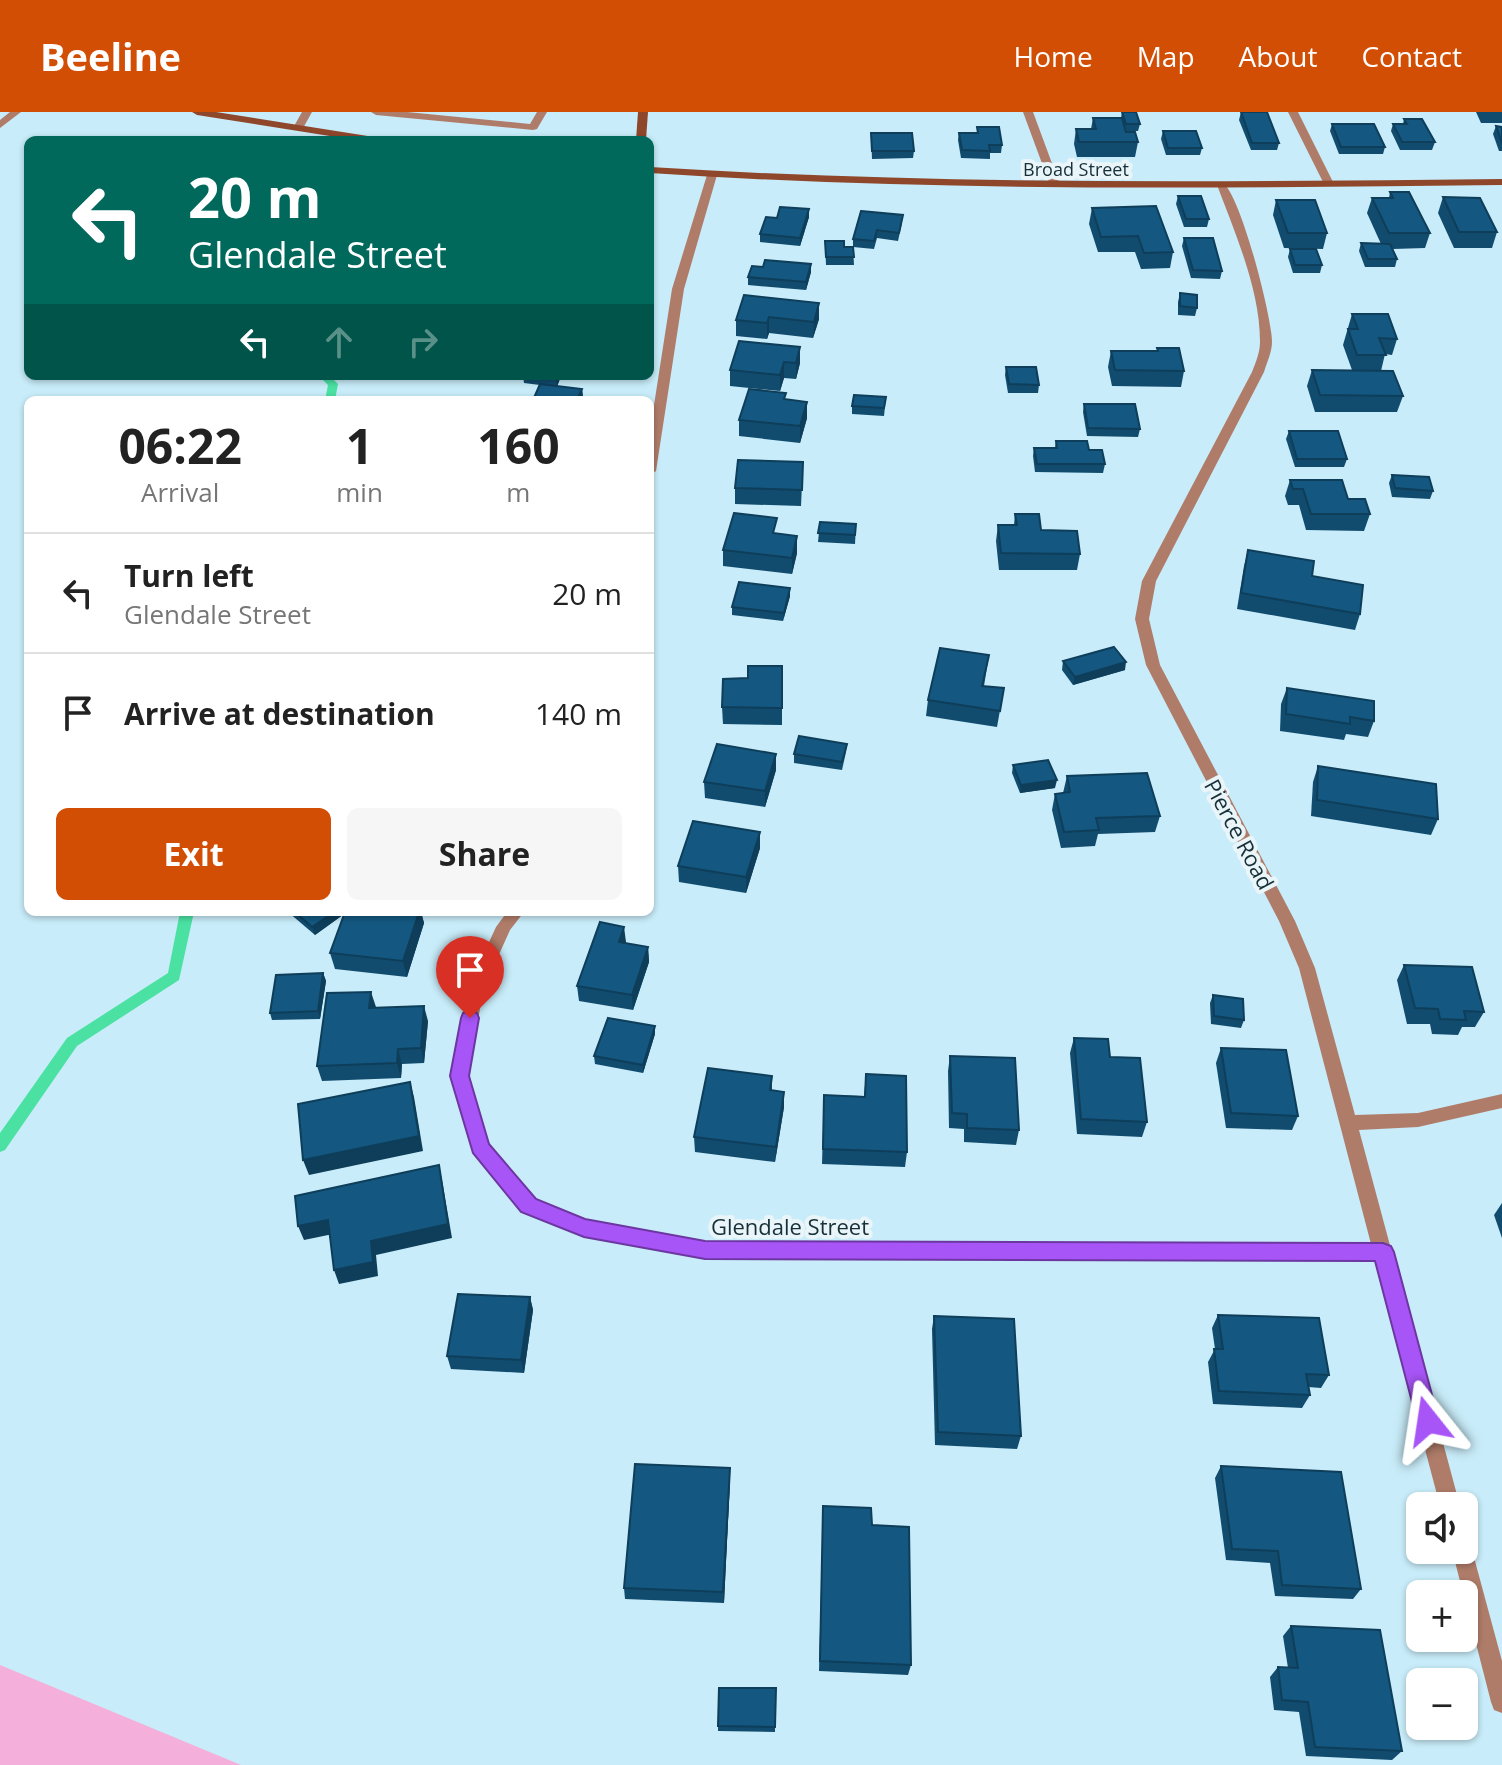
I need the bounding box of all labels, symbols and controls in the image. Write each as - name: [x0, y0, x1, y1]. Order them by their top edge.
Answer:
- text: Beeline: [40, 30, 181, 82]
- text: Home: [1014, 37, 1093, 75]
- text: Map: [1137, 37, 1195, 75]
- text: About: [1239, 37, 1317, 75]
- text: Contact: [1361, 37, 1462, 75]
- street label: Broad Street: [1023, 157, 1129, 181]
- text: 20 m: [188, 158, 322, 234]
- icon: left: [56, 168, 160, 272]
- text: Glendale Street: [188, 230, 447, 279]
- icon: left: [233, 320, 277, 364]
- icon: ahead: [317, 320, 361, 364]
- icon: right: [401, 320, 445, 364]
- text: 06:22: [118, 413, 242, 478]
- text: 1: [346, 413, 373, 478]
- text: 160: [477, 413, 560, 478]
- text: Arrival: [141, 474, 219, 510]
- text: min: [336, 474, 383, 510]
- text: m: [506, 474, 530, 510]
- text: Turn left: [124, 555, 254, 596]
- icon: left: [56, 571, 100, 615]
- text: 20 m: [552, 573, 622, 614]
- text: Glendale Street: [124, 596, 311, 632]
- icon: arrive: [56, 691, 100, 735]
- text: Arrive at destination: [124, 693, 435, 734]
- text: 140 m: [535, 693, 622, 734]
- street label: Pierce Road: [1198, 773, 1282, 895]
- button: Exit: [56, 808, 331, 900]
- button: Share: [347, 808, 622, 900]
- pin: [436, 936, 504, 1018]
- icon: arrive: [448, 948, 492, 992]
- street label: Glendale Street: [711, 1211, 869, 1241]
- position arrow: [1386, 1379, 1470, 1463]
- map controls: [1406, 1492, 1478, 1740]
- button: sound: [1406, 1492, 1478, 1564]
- button: +: [1406, 1580, 1478, 1652]
- button: −: [1406, 1668, 1478, 1740]

